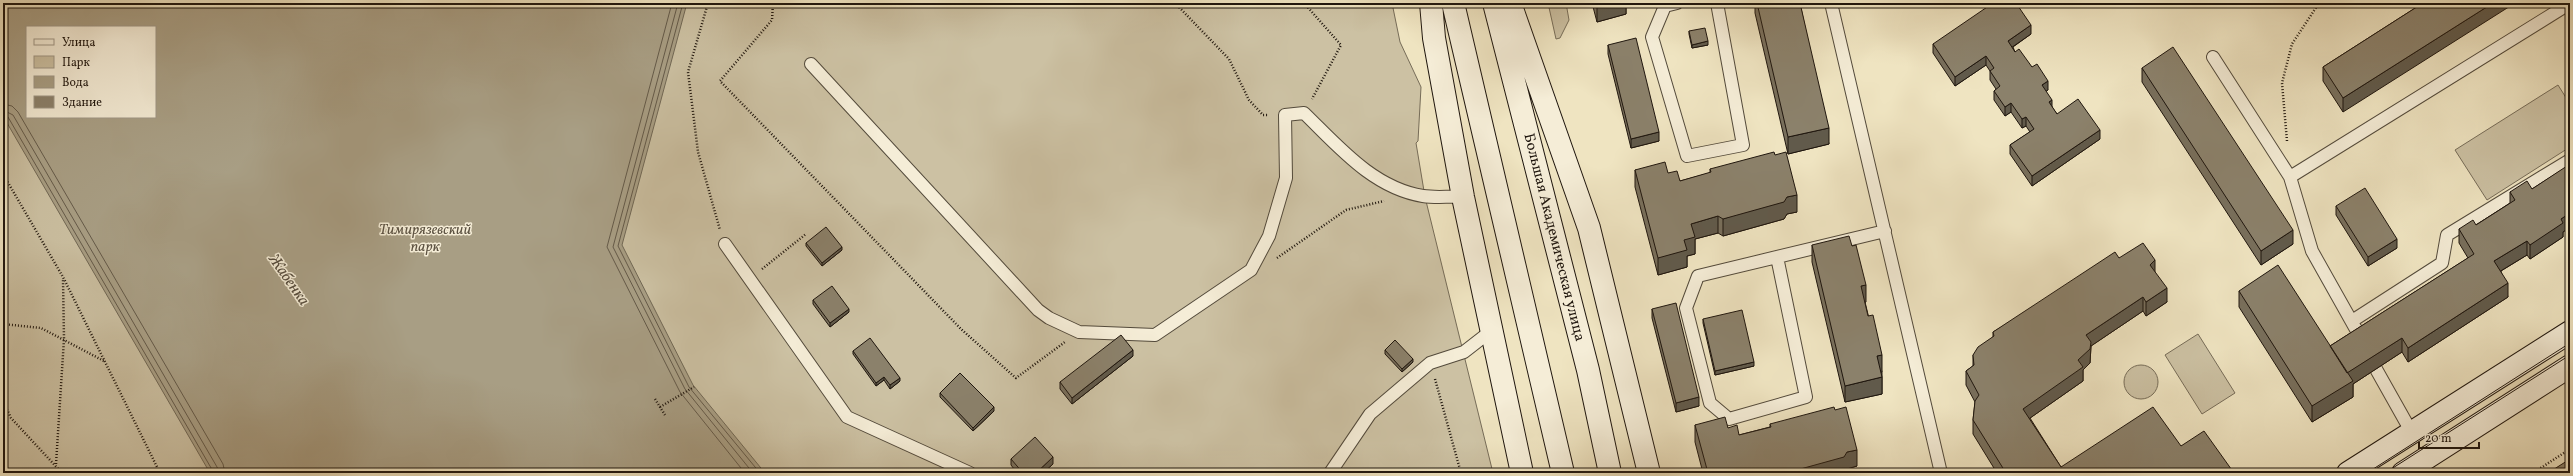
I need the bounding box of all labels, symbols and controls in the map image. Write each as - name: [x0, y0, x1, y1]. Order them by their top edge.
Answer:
- legend: [26, 26, 156, 118]
- text: Улица: [62, 35, 95, 51]
- text: Парк: [62, 55, 90, 71]
- text: Вода: [62, 75, 89, 91]
- text: Здание: [62, 95, 102, 111]
- street label: Большая Академическая улица: [1517, 131, 1590, 344]
- park label: Тимирязевский парк: [379, 220, 471, 258]
- water label: Жабенка: [262, 249, 314, 311]
- scale bar: [2419, 424, 2479, 450]
- text: 20 m: [2425, 431, 2452, 447]

